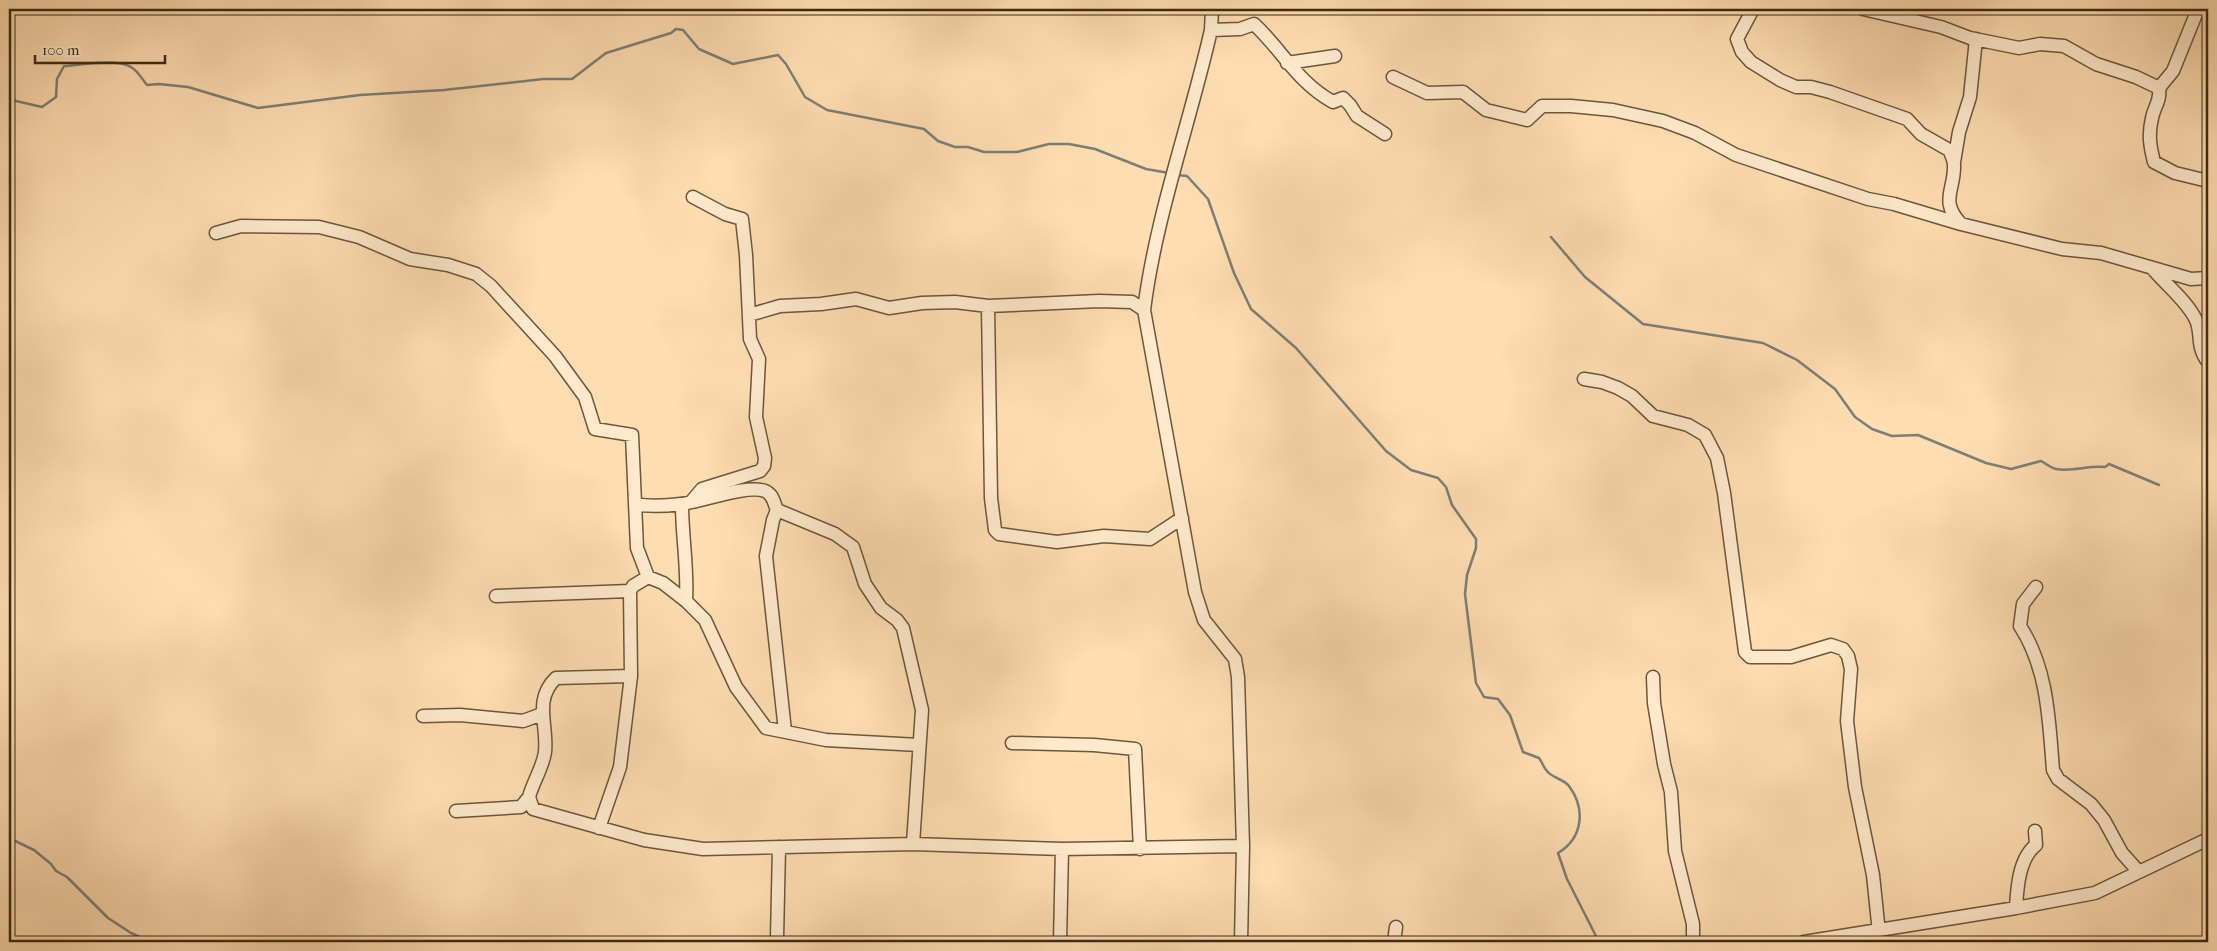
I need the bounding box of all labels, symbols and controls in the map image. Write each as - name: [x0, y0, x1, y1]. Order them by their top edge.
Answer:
- scale bar: [35, 32, 165, 64]
- text: 100 m: [42, 41, 80, 59]

